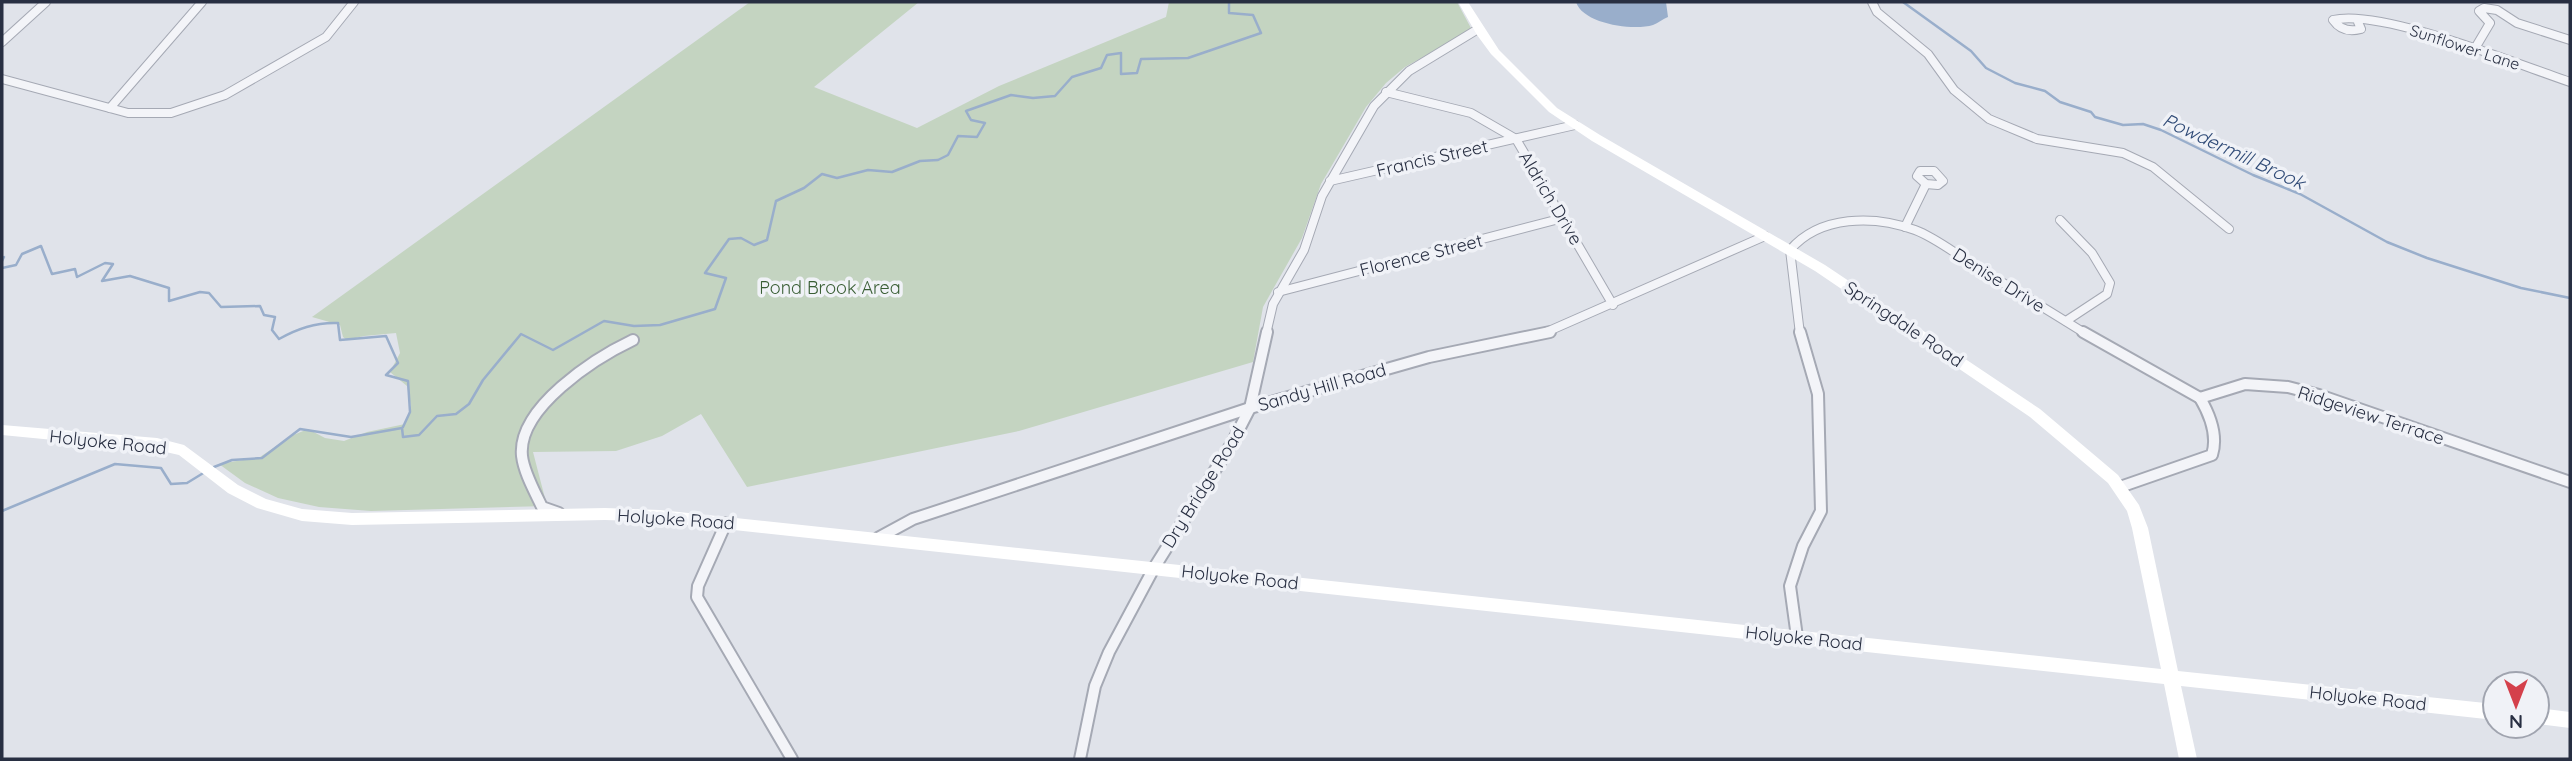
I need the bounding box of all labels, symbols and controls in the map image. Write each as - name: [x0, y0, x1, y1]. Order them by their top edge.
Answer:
- street label: Sunflower Lane: [2407, 20, 2523, 74]
- water label: Powdermill Brook: [2159, 108, 2311, 195]
- street label: Francis Street: [1374, 134, 1490, 182]
- street label: Aldrich Drive: [1514, 147, 1588, 249]
- street label: Florence Street: [1357, 229, 1485, 281]
- street label: Denise Drive: [1949, 243, 2049, 317]
- park label: Pond Brook Area: [759, 276, 901, 299]
- street label: Springdale Road: [1840, 276, 1968, 372]
- street label: Sandy Hill Road: [1255, 358, 1389, 416]
- street label: Ridgeview Terrace: [2295, 380, 2447, 450]
- street label: Dry Bridge Road: [1156, 422, 1250, 552]
- street label: Holyoke Road: [48, 424, 168, 460]
- street label: Holyoke Road: [616, 503, 736, 535]
- street label: Holyoke Road: [1180, 559, 1300, 595]
- street label: Holyoke Road: [1744, 620, 1864, 656]
- north arrow: [2481, 670, 2551, 740]
- street label: Holyoke Road: [2308, 680, 2428, 716]
- text: N: [2509, 710, 2523, 734]

